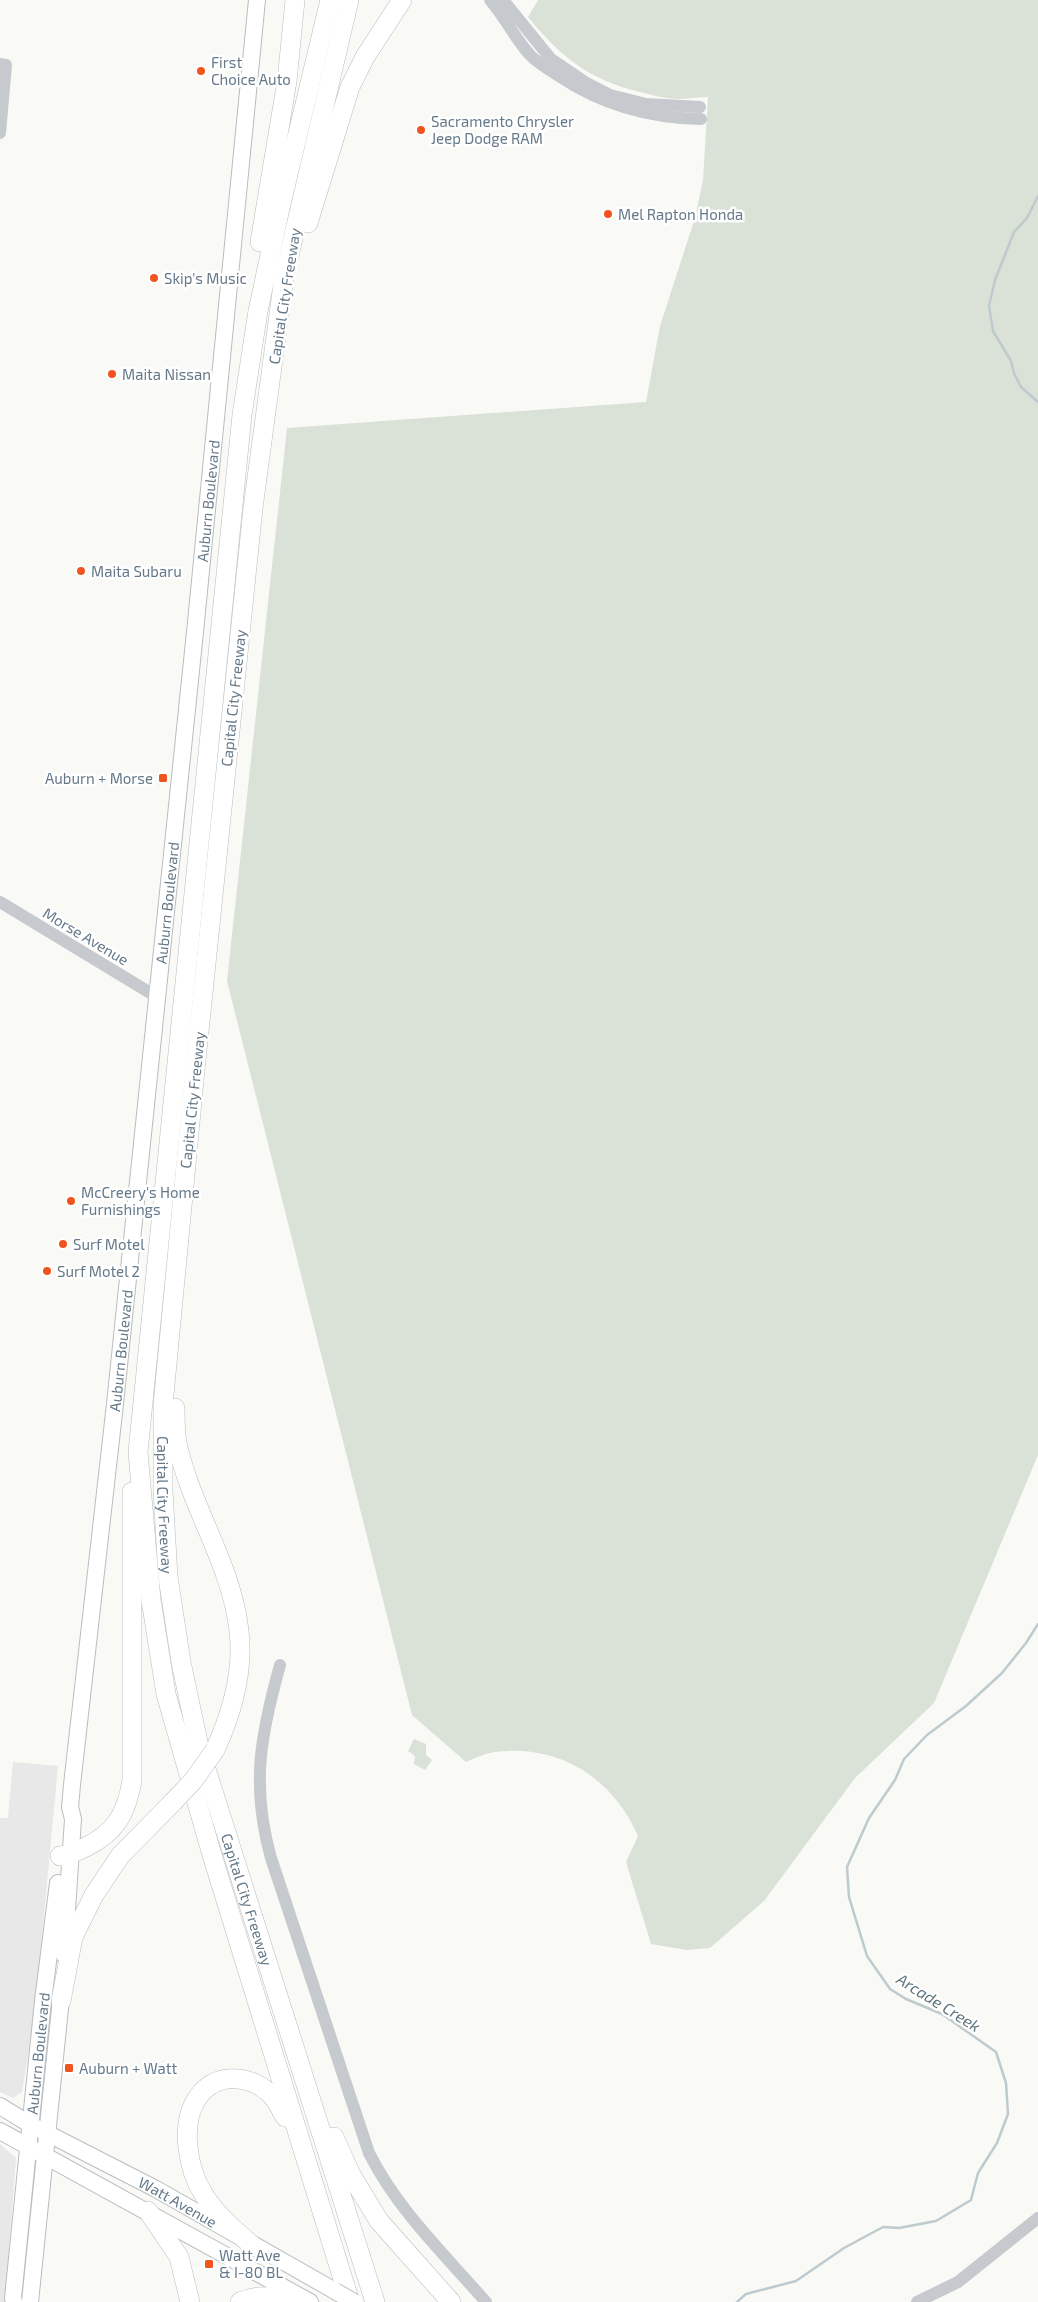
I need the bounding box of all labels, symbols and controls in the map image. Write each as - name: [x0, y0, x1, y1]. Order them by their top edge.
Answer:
- place label: First Choice Auto: [211, 53, 291, 88]
- marker: First Choice Auto: [195, 65, 207, 77]
- place label: Sacramento Chrysler Jeep Dodge RAM: [431, 112, 574, 147]
- marker: Sacramento Chrysler Jeep Dodge RAM: [415, 124, 427, 136]
- place label: Mel Rapton Honda: [618, 205, 743, 223]
- marker: Mel Rapton Honda: [602, 208, 614, 220]
- street label: Capital City Freeway: [264, 226, 304, 365]
- place label: Skip's Music: [164, 269, 247, 287]
- marker: Skip's Music: [148, 272, 160, 284]
- place label: Maita Nissan: [122, 365, 211, 383]
- marker: Maita Nissan: [106, 368, 118, 380]
- street label: Auburn Boulevard: [193, 439, 223, 563]
- place label: Maita Subaru: [91, 562, 182, 580]
- marker: Maita Subaru: [75, 565, 87, 577]
- street label: Capital City Freeway: [217, 628, 249, 767]
- place label: Auburn + Morse: [45, 769, 153, 787]
- marker: Auburn + Morse: [157, 772, 169, 784]
- street label: Auburn Boulevard: [152, 841, 182, 965]
- street label: Morse Avenue: [40, 903, 132, 969]
- street label: Capital City Freeway: [176, 1030, 208, 1169]
- place label: McCreery's Home Furnishings: [81, 1183, 200, 1218]
- marker: McCreery's Home Furnishings: [65, 1195, 77, 1207]
- place label: Surf Motel: [73, 1235, 145, 1253]
- marker: Surf Motel: [57, 1238, 69, 1250]
- place label: Surf Motel 2: [57, 1262, 140, 1280]
- marker: Surf Motel 2: [41, 1265, 53, 1277]
- street label: Auburn Boulevard: [105, 1289, 136, 1412]
- street label: Capital City Freeway: [154, 1436, 177, 1574]
- street label: Capital City Freeway: [218, 1831, 277, 1968]
- water label: Arcade Creek: [893, 1968, 984, 2035]
- street label: Auburn Boulevard: [23, 1991, 53, 2115]
- place label: Auburn + Watt: [79, 2059, 177, 2077]
- marker: Auburn + Watt: [63, 2062, 75, 2074]
- street label: Watt Avenue: [136, 2173, 220, 2231]
- place label: Watt Ave & I-80 BL: [219, 2246, 283, 2281]
- marker: Watt Ave & I-80 BL: [203, 2258, 215, 2270]

